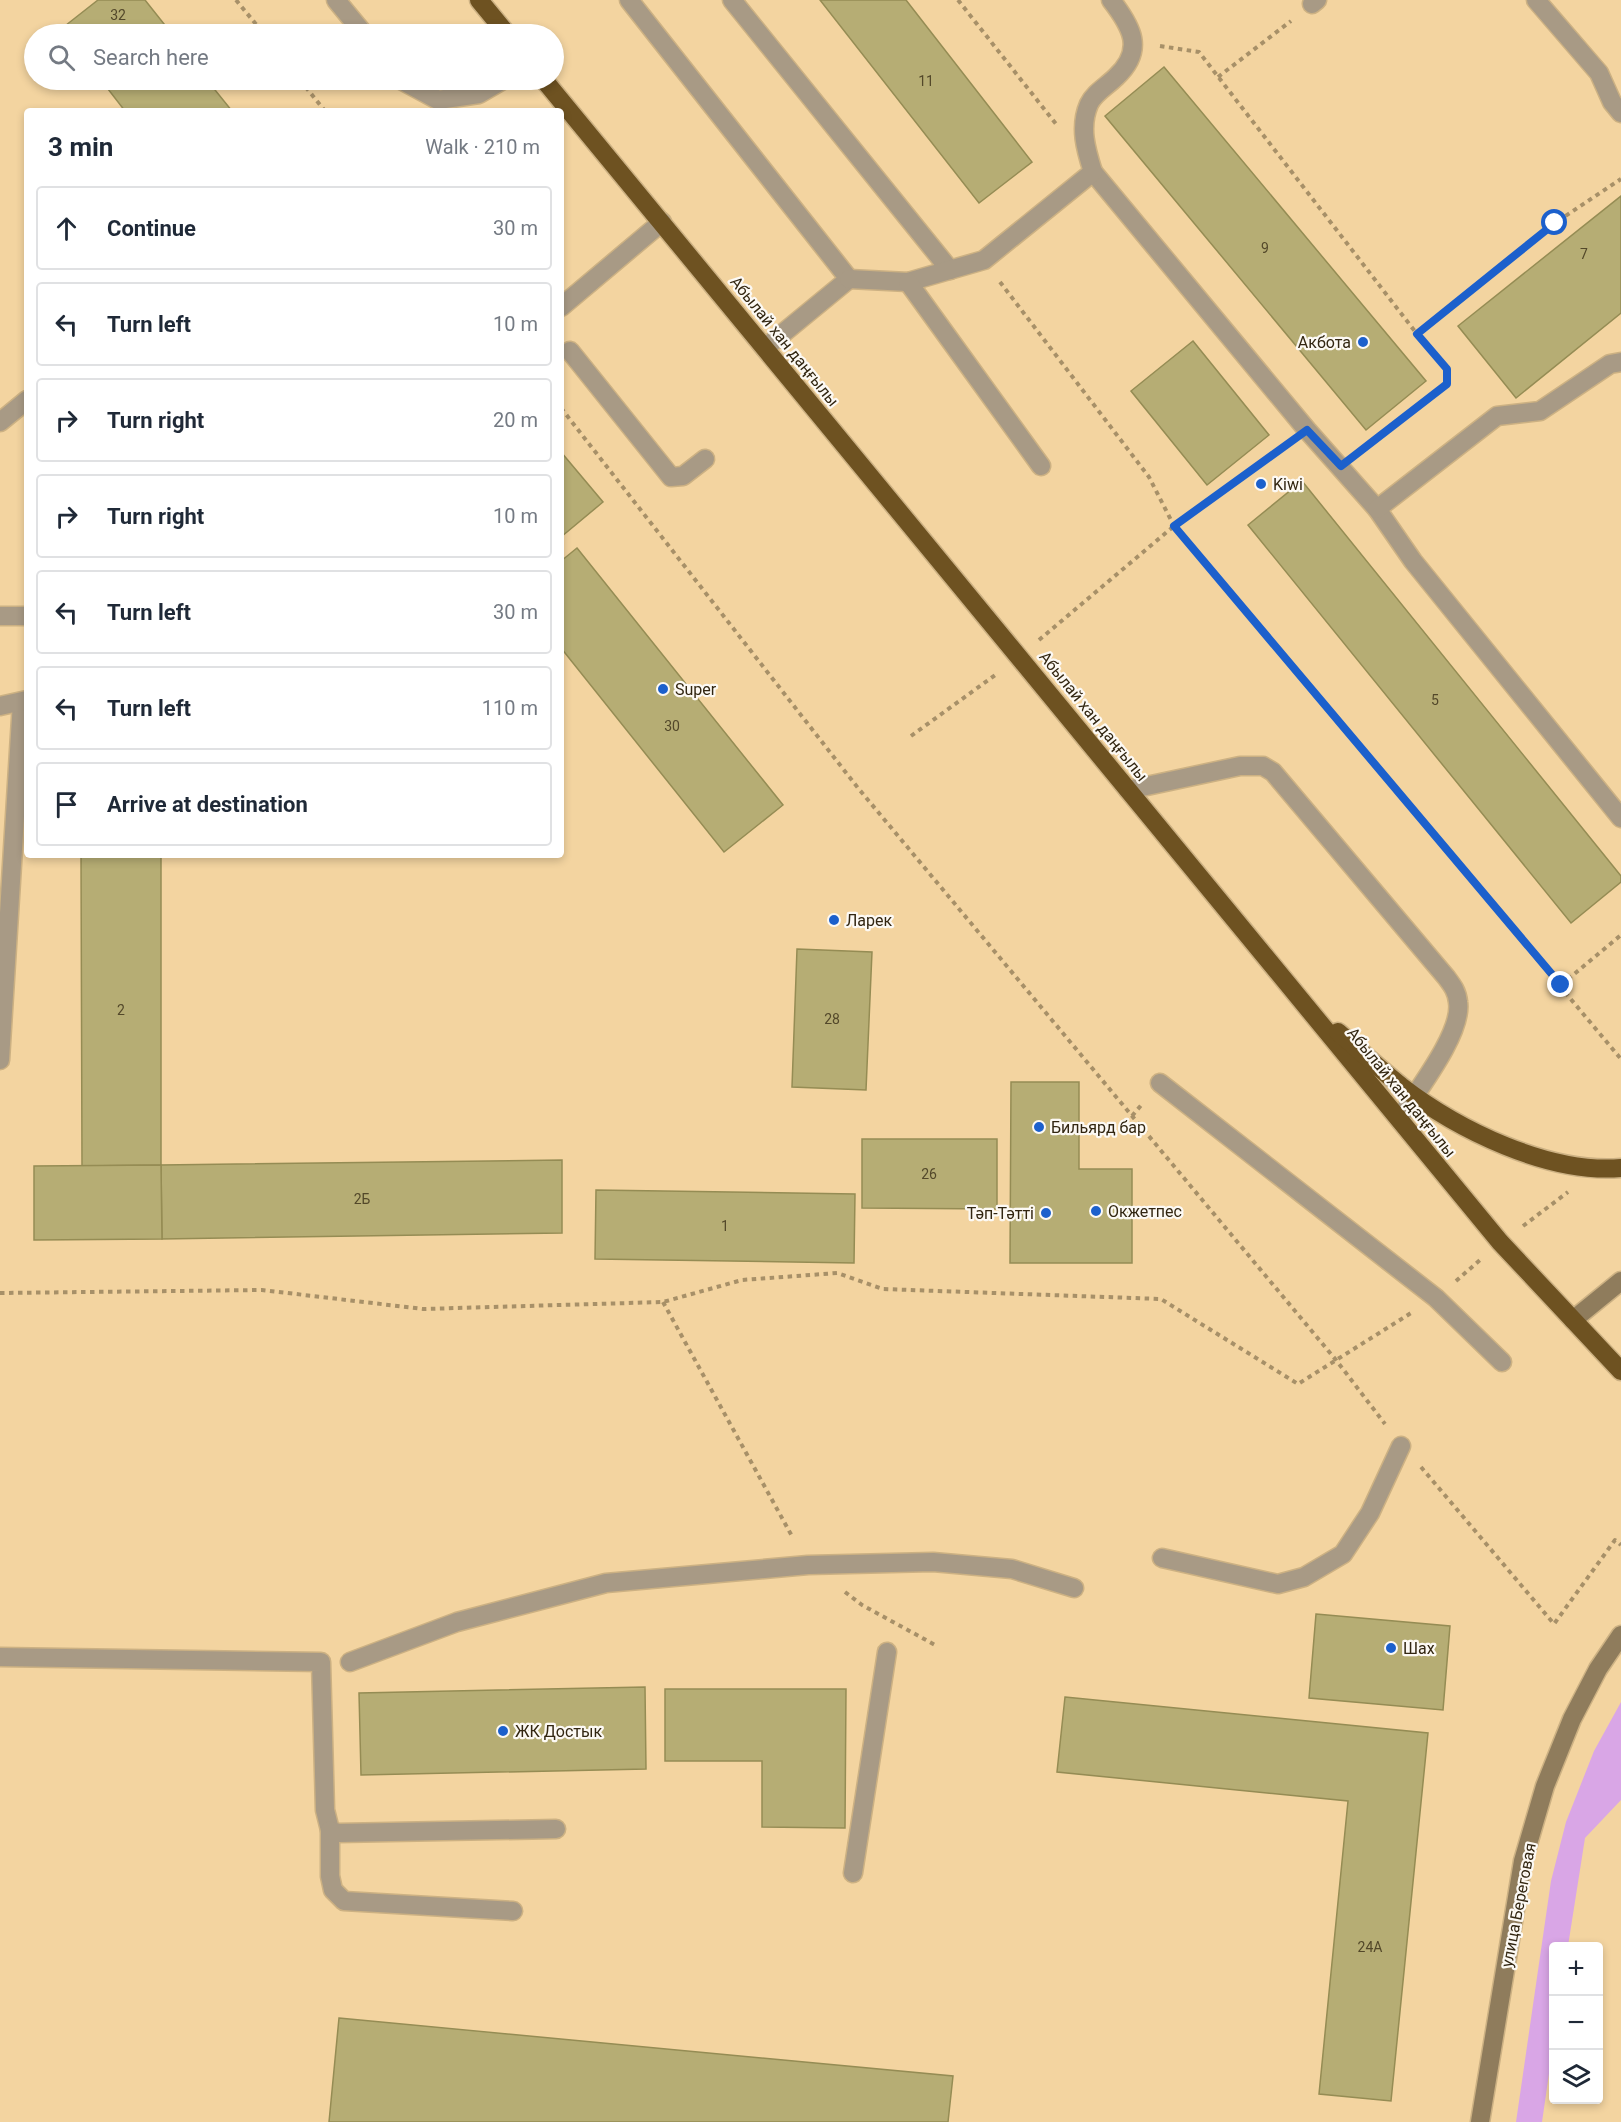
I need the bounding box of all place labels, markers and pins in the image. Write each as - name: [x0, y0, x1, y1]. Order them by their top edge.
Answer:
- place label: Акбота: [1298, 333, 1351, 352]
- marker: Акбота: [1356, 335, 1370, 349]
- place label: Kiwi: [1273, 475, 1303, 494]
- marker: Kiwi: [1254, 477, 1268, 491]
- place label: Super: [675, 680, 717, 699]
- marker: Super: [656, 682, 670, 696]
- place label: Ларек: [846, 911, 893, 930]
- marker: Ларек: [827, 913, 841, 927]
- place label: Бильярд бар: [1051, 1118, 1146, 1137]
- marker: Бильярд бар: [1032, 1120, 1046, 1134]
- place label: Окжетпес: [1108, 1202, 1182, 1221]
- place label: Тәп-Тәтті: [967, 1204, 1034, 1223]
- marker: Окжетпес: [1089, 1204, 1103, 1218]
- marker: Тәп-Тәтті: [1039, 1206, 1053, 1220]
- place label: Шах: [1403, 1639, 1435, 1658]
- marker: Шах: [1384, 1641, 1398, 1655]
- place label: ЖК Достык: [515, 1722, 602, 1741]
- marker: ЖК Достык: [496, 1724, 510, 1738]

